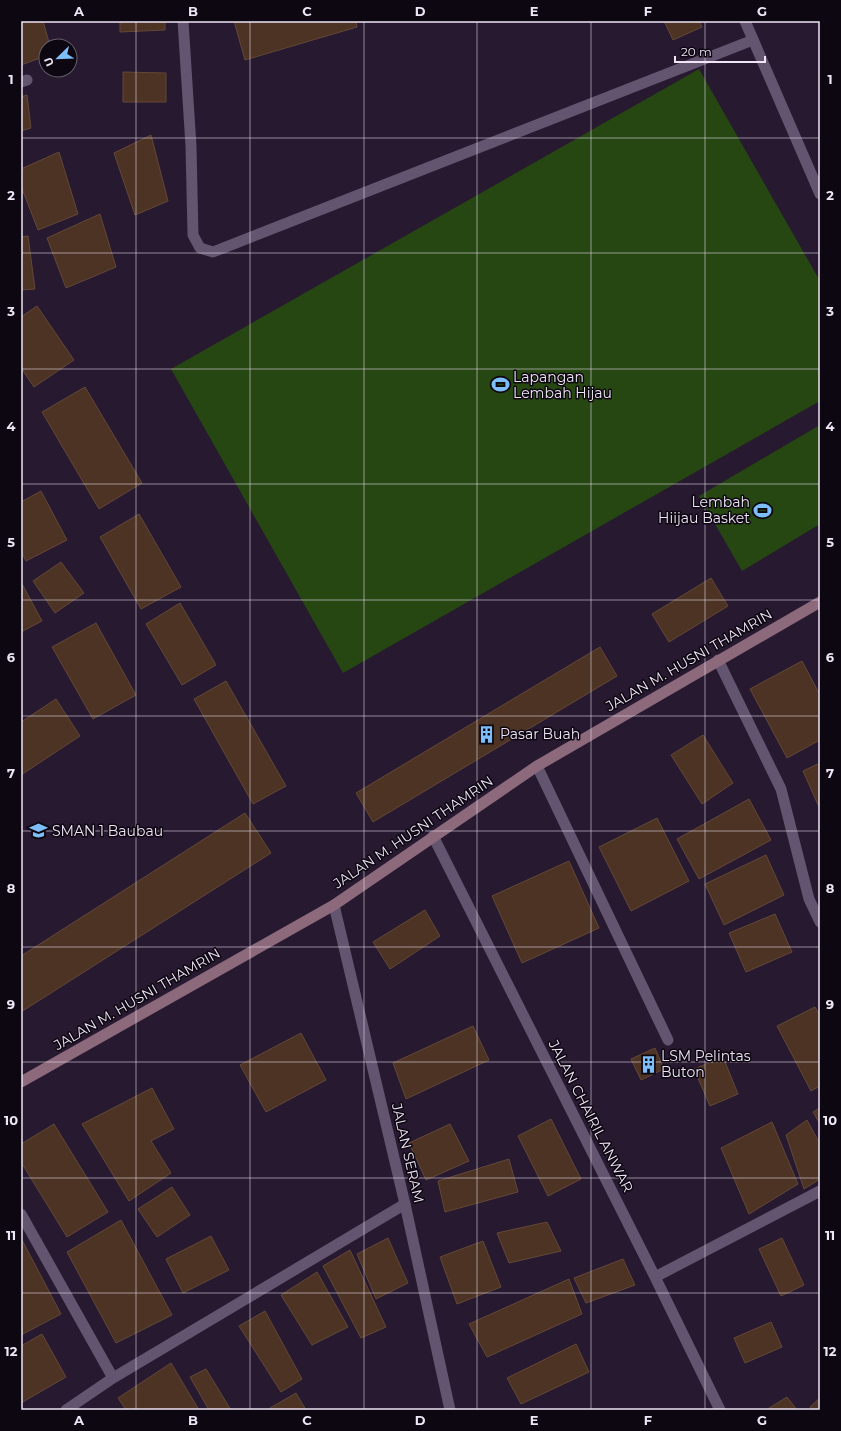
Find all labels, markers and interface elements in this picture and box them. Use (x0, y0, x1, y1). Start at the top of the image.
text: A (73, 3, 85, 19)
text: B (188, 3, 198, 19)
text: C (302, 3, 312, 19)
text: D (415, 3, 426, 19)
text: E (530, 3, 539, 19)
text: F (644, 3, 652, 19)
text: G (757, 3, 767, 19)
north arrow (38, 38, 78, 78)
scale bar (675, 38, 765, 64)
text: 20 m (681, 44, 712, 59)
text: U (41, 55, 57, 69)
text: 1 (8, 71, 14, 87)
text: 1 (827, 71, 833, 87)
text: 2 (7, 187, 15, 203)
text: 2 (826, 187, 834, 203)
text: 3 (6, 303, 15, 319)
text: 3 (825, 303, 834, 319)
place label: Lapangan Lembah Hijau (513, 368, 612, 402)
sports icon: Lapangan Lembah Hijau (490, 375, 510, 395)
text: 4 (7, 418, 16, 434)
text: 4 (826, 418, 835, 434)
place label: Lembah Hiijau Basket (658, 493, 750, 527)
sports icon: Lembah Hiijau Basket (753, 500, 773, 520)
text: 5 (7, 534, 15, 550)
text: 5 (826, 534, 834, 550)
street label: JALAN M. HUSNI THAMRIN (602, 605, 775, 716)
text: 6 (7, 649, 16, 665)
text: 6 (826, 649, 835, 665)
building icon: Pasar Buah (477, 724, 497, 744)
place label: Pasar Buah (500, 725, 580, 743)
text: 7 (7, 765, 15, 781)
text: 7 (826, 765, 834, 781)
street label: JALAN M. HUSNI THAMRIN (329, 772, 496, 893)
school or university icon: SMAN 1 Baubau (29, 821, 49, 841)
place label: SMAN 1 Baubau (52, 822, 163, 840)
text: 8 (7, 880, 16, 896)
text: 8 (826, 880, 835, 896)
street label: JALAN M. HUSNI THAMRIN (50, 944, 223, 1055)
text: 9 (7, 996, 15, 1012)
text: 9 (826, 996, 834, 1012)
street label: JALAN CHAIRIL ANWAR (544, 1036, 637, 1195)
place label: LSM Pelintas Buton (661, 1047, 751, 1081)
building icon: LSM Pelintas Buton (638, 1054, 658, 1074)
street label: JALAN SERAM (388, 1100, 428, 1205)
text: 10 (4, 1112, 18, 1128)
text: 10 (823, 1112, 837, 1128)
text: 11 (6, 1227, 16, 1243)
text: 11 (825, 1227, 835, 1243)
text: 12 (5, 1343, 18, 1359)
text: 12 (824, 1343, 837, 1359)
text: A (73, 1412, 85, 1428)
text: B (188, 1412, 198, 1428)
text: C (302, 1412, 312, 1428)
text: D (415, 1412, 426, 1428)
text: E (530, 1412, 539, 1428)
text: F (644, 1412, 652, 1428)
text: G (757, 1412, 767, 1428)

